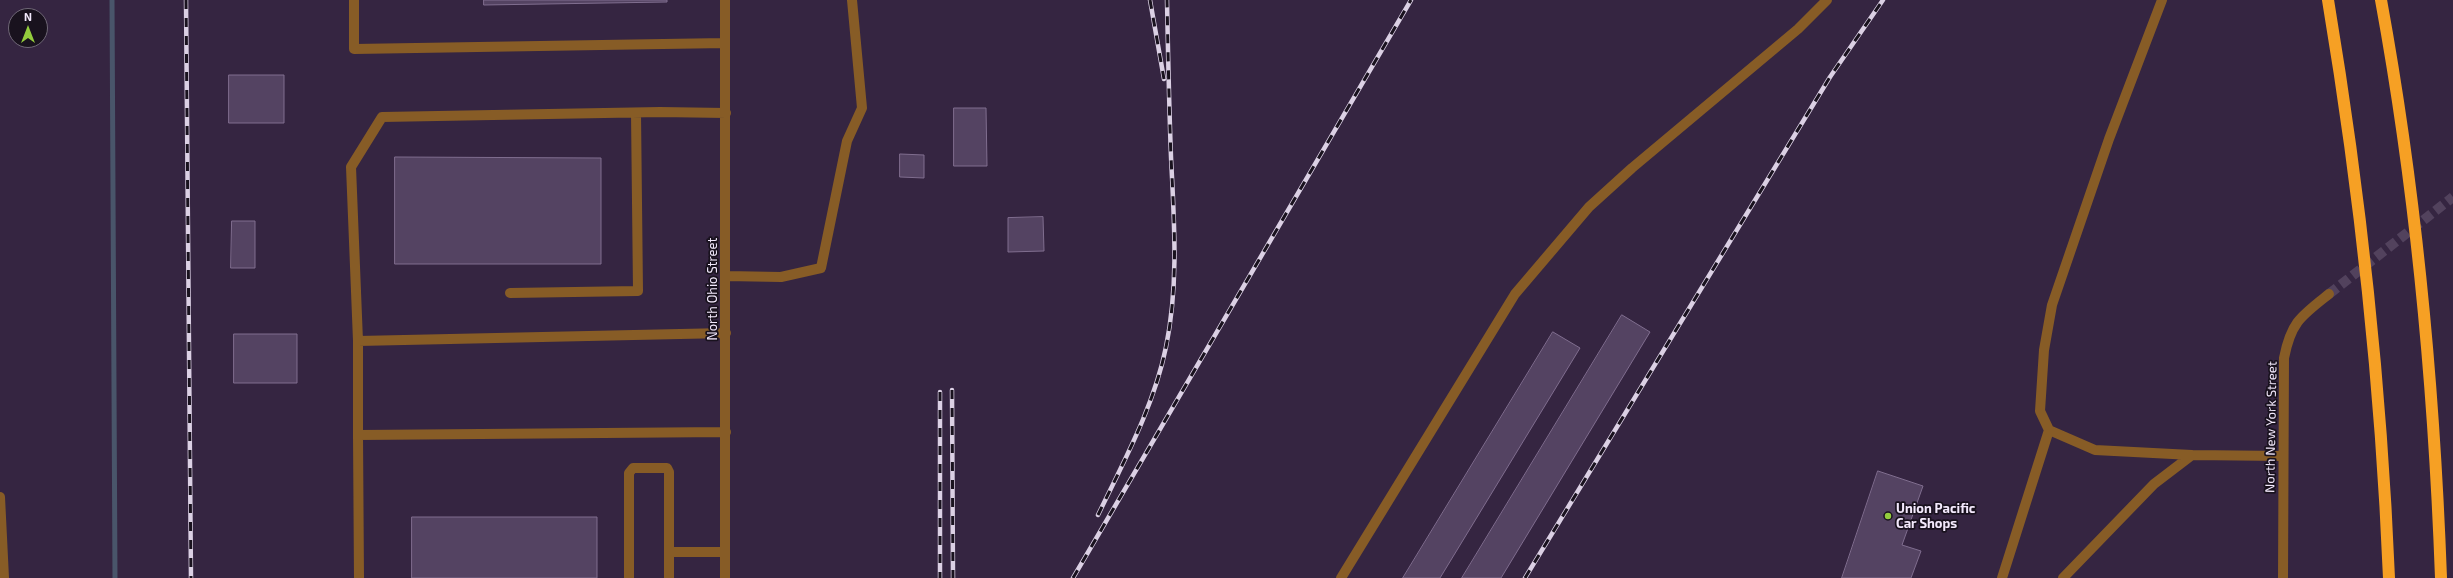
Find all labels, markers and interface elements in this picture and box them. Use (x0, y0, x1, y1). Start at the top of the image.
north arrow (8, 8, 48, 48)
text: N (24, 10, 32, 23)
street label: North Ohio Street (705, 237, 721, 341)
street label: North New York Street (2262, 361, 2280, 493)
place label: Union Pacific Car Shops (1896, 501, 1975, 532)
marker: Union Pacific Car Shops (1883, 511, 1893, 521)

